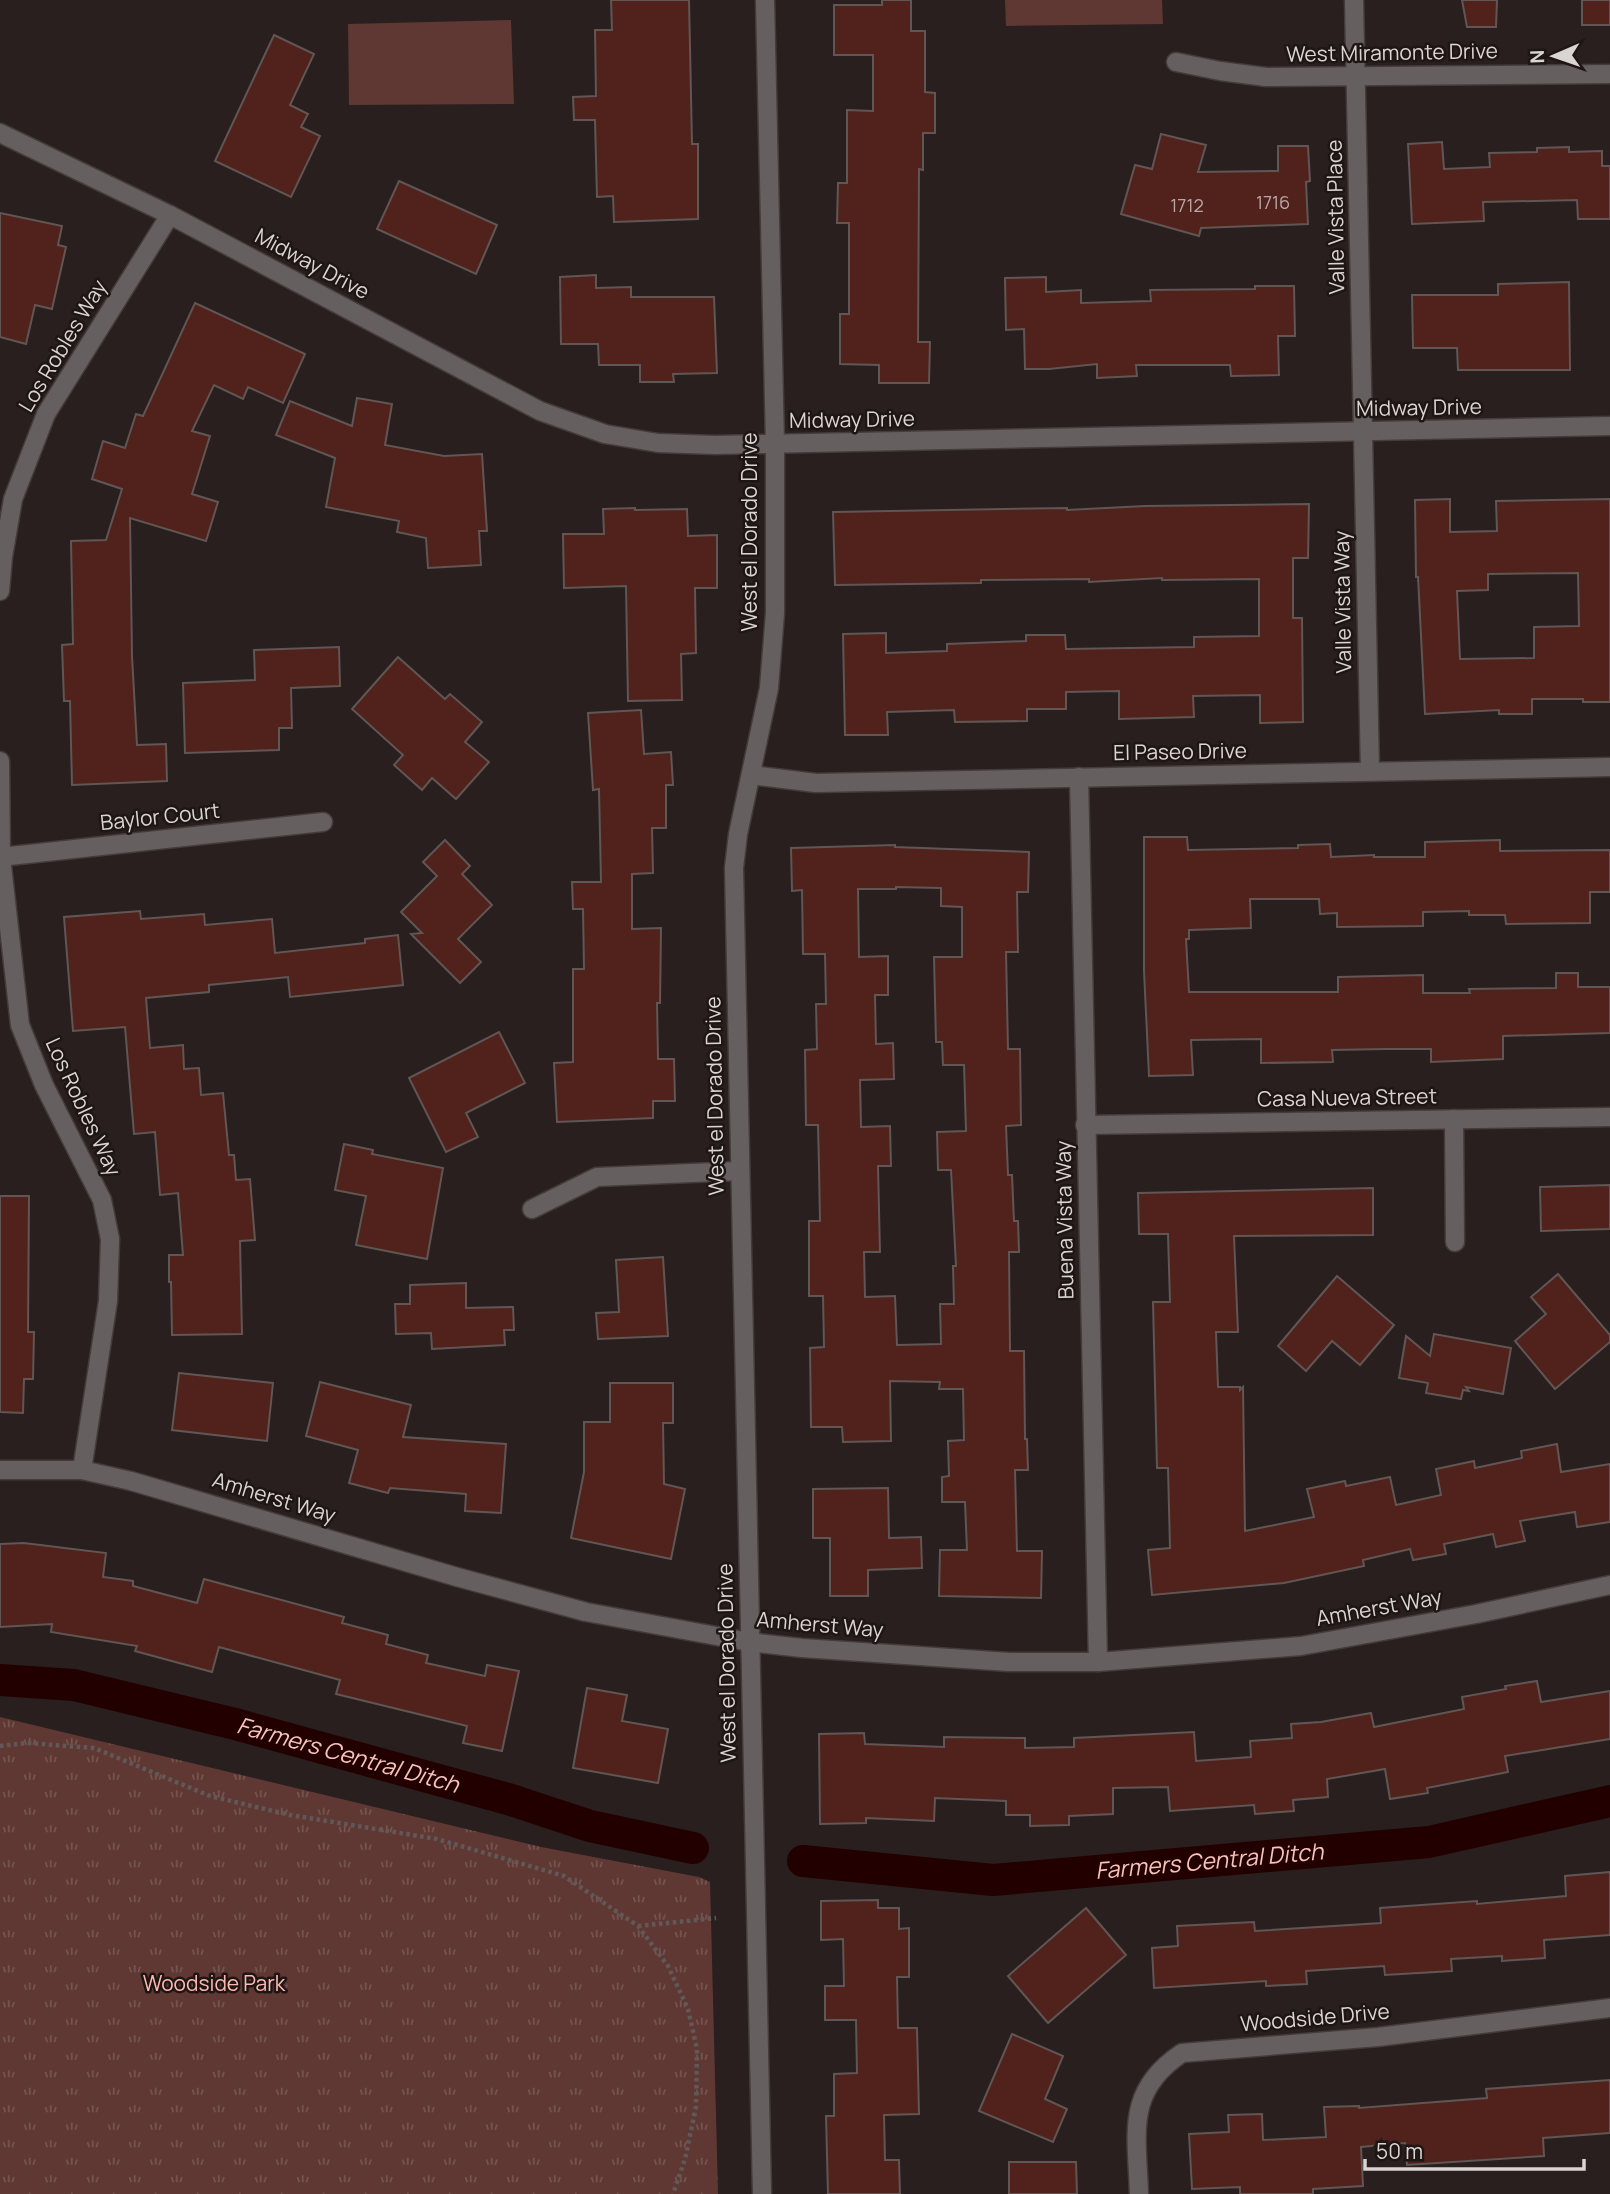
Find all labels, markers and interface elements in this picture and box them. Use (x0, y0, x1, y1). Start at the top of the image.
north arrow (1519, 21, 1589, 91)
street label: West Miramonte Drive (1286, 36, 1498, 68)
text: N (1524, 49, 1550, 64)
street label: Valle Vista Place (1320, 139, 1350, 295)
house number: 1716 (1256, 190, 1290, 214)
house number: 1712 (1170, 193, 1204, 217)
street label: Midway Drive (250, 221, 375, 305)
street label: Los Robles Way (12, 274, 113, 417)
street label: Midway Drive (1356, 392, 1482, 422)
street label: Midway Drive (789, 404, 915, 434)
street label: West el Dorado Drive (735, 432, 763, 632)
street label: Valle Vista Way (1327, 530, 1357, 674)
street label: El Paseo Drive (1113, 736, 1247, 766)
street label: Baylor Court (99, 796, 221, 836)
street label: West el Dorado Drive (698, 996, 730, 1196)
street label: Los Robles Way (40, 1033, 128, 1180)
street label: Casa Nueva Street (1257, 1081, 1437, 1113)
street label: Buena Vista Way (1049, 1140, 1079, 1300)
street label: Amherst Way (209, 1465, 339, 1529)
street label: West el Dorado Drive (710, 1563, 742, 1763)
street label: Amherst Way (1314, 1582, 1444, 1632)
street label: Amherst Way (755, 1605, 885, 1644)
water label: Farmers Central Ditch (234, 1708, 464, 1800)
water label: Farmers Central Ditch (1094, 1834, 1326, 1886)
park label: Woodside Park (143, 1969, 286, 1997)
street label: Woodside Drive (1239, 1997, 1391, 2037)
scale bar (1365, 2128, 1584, 2172)
text: 50 m (1376, 2137, 1423, 2165)

